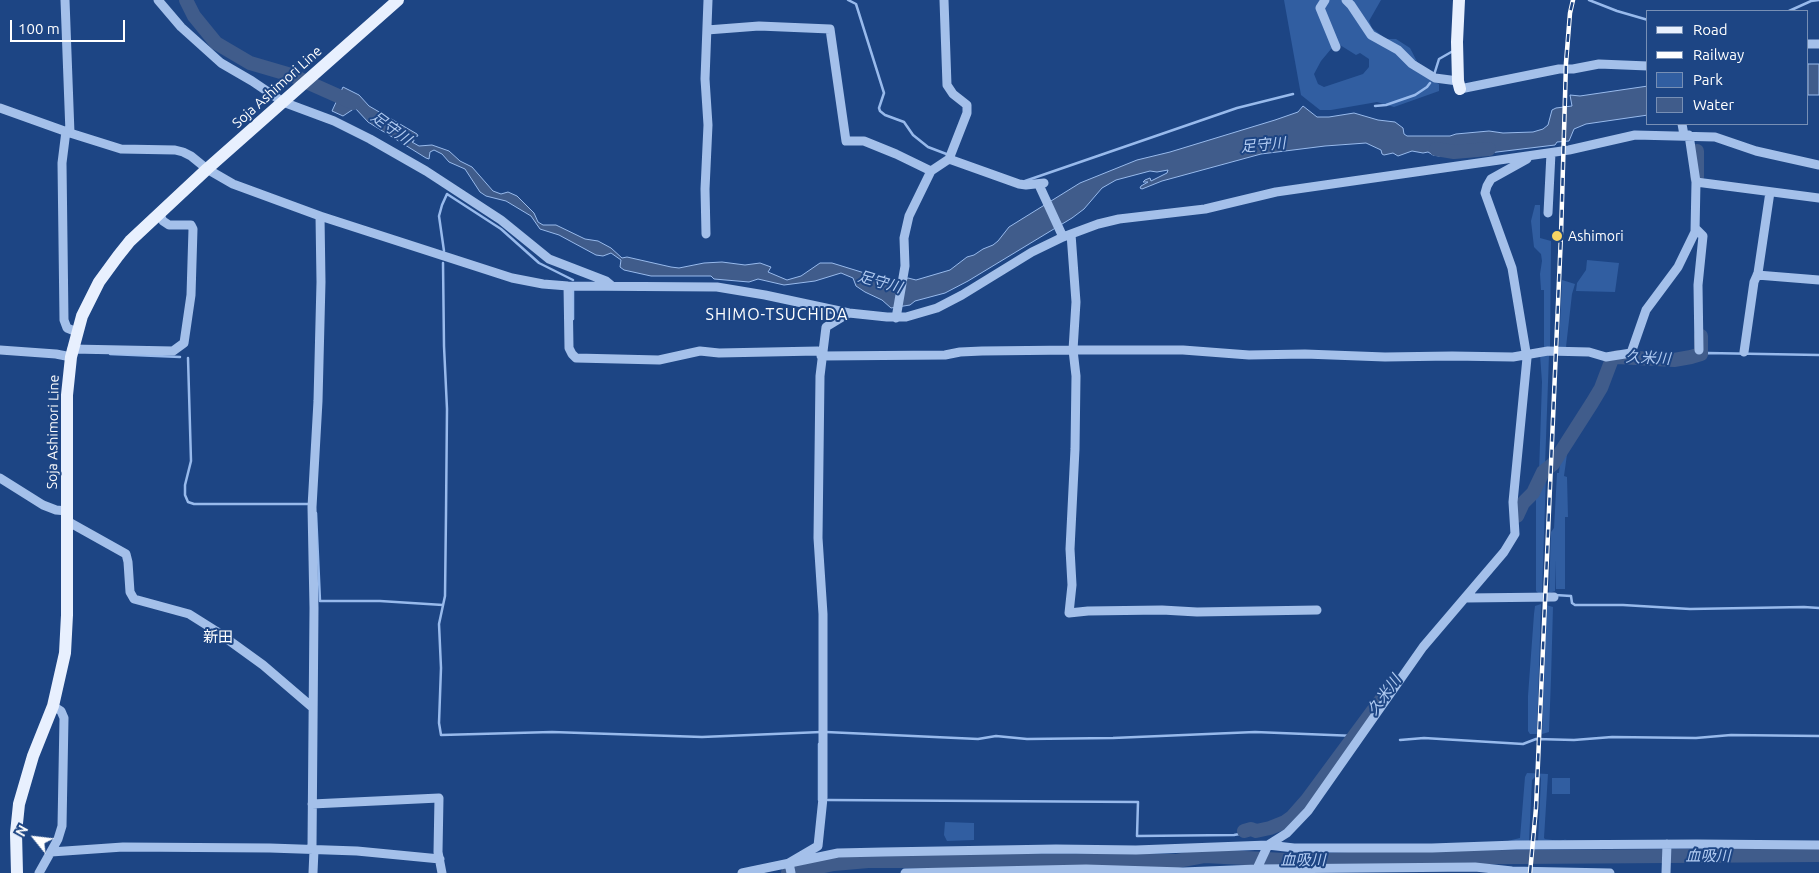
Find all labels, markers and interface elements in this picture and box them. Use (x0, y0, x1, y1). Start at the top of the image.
scale bar (12, 10, 128, 42)
legend (1646, 10, 1809, 125)
text: 100 m (18, 20, 60, 37)
text: Road (1693, 21, 1728, 38)
street label: Soja Ashimori Line (229, 42, 325, 132)
text: Railway (1693, 46, 1744, 63)
text: Park (1693, 71, 1723, 88)
text: Water (1693, 96, 1734, 113)
water label: 足守川 (368, 107, 414, 149)
water label: 足守川 (1240, 134, 1286, 156)
place label: Ashimori (1568, 228, 1624, 244)
marker: Ashimori (1550, 229, 1564, 243)
water label: 足守川 (856, 267, 904, 297)
district label: SHIMO-TSUCHIDA (704, 305, 850, 325)
water label: 久米川 (1625, 348, 1671, 368)
street label: Soja Ashimori Line (44, 375, 62, 489)
district label: 新田 (203, 628, 233, 646)
water label: 久米川 (1363, 672, 1405, 718)
north arrow (10, 813, 60, 863)
text: N (12, 822, 31, 839)
water label: 血吸川 (1686, 847, 1730, 865)
water label: 血吸川 (1281, 851, 1325, 869)

